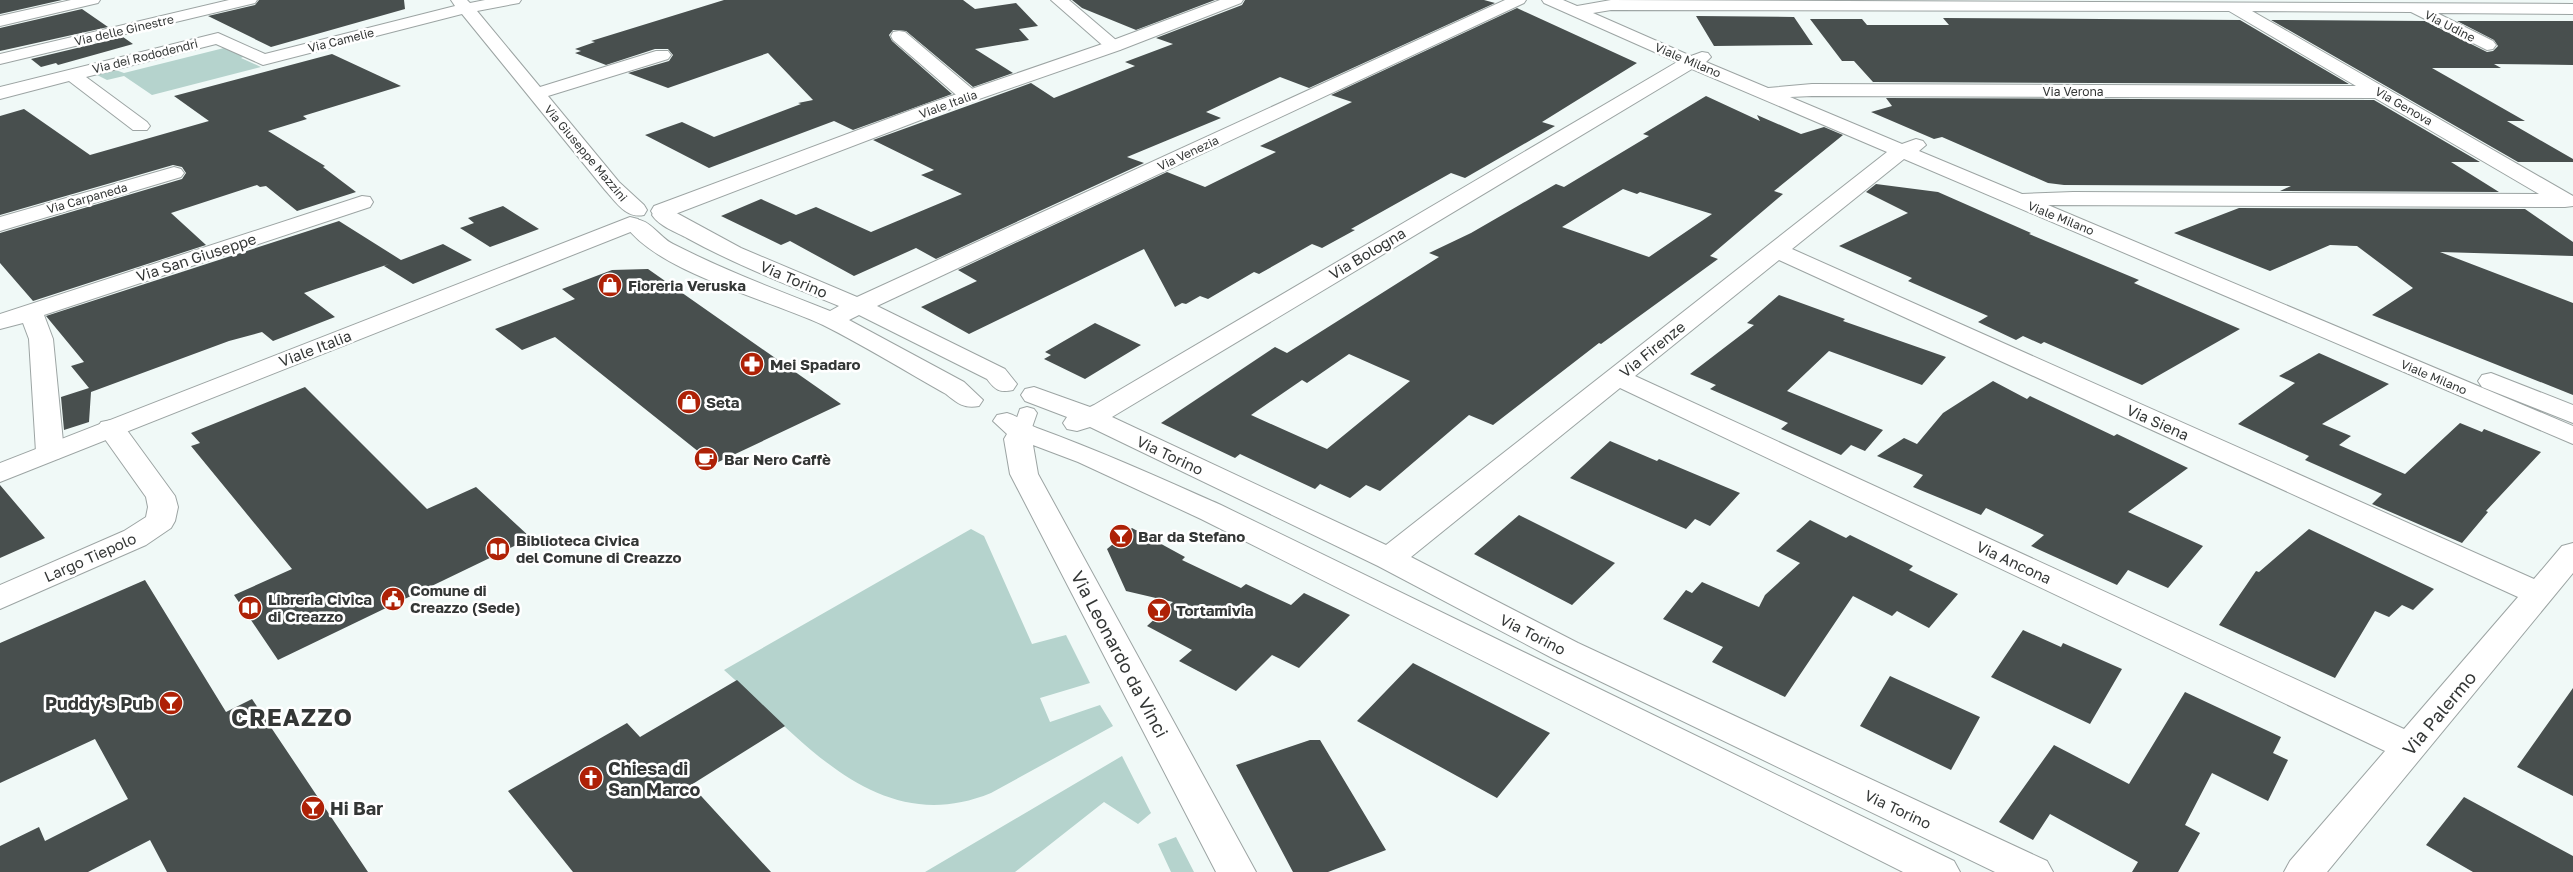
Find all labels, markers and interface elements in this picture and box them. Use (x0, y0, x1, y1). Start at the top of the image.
street label: Via Udine (2422, 7, 2478, 45)
street label: Via delle Ginestre (73, 11, 175, 49)
street label: Via Camelie (306, 25, 376, 55)
street label: Via dei Rododendri (91, 36, 199, 76)
street label: Viale Milano (1653, 39, 1723, 81)
street label: Via Verona (2042, 84, 2104, 99)
street label: Via Genova (2373, 84, 2435, 128)
street label: Viale Italia (917, 87, 979, 121)
street label: Via Giuseppe Mazzini (541, 102, 631, 204)
street label: Via Venezia (1155, 132, 1221, 174)
street label: Via Carpaneda (45, 179, 129, 217)
street label: Viale Milano (2026, 198, 2096, 238)
street label: Via Bologna (1326, 223, 1408, 283)
street label: Via San Giuseppe (134, 229, 258, 285)
street label: Via Torino (758, 257, 830, 301)
shop icon: Fioreria Veruska (597, 272, 623, 298)
place label: Fioreria Veruska (628, 276, 746, 294)
street label: Via Firenze (1616, 317, 1689, 381)
street label: Viale Italia (276, 326, 354, 370)
pharmacy icon: Mei Spadaro (739, 351, 765, 377)
place label: Mei Spadaro (770, 355, 861, 373)
street label: Viale Milano (2399, 356, 2469, 398)
shop icon: Seta (676, 389, 702, 415)
place label: Seta (706, 393, 740, 411)
street label: Via Siena (2124, 400, 2192, 444)
street label: Via Torino (1134, 432, 1206, 478)
cafe icon: Bar Nero Caffè (693, 446, 719, 472)
place label: Bar Nero Caffè (724, 450, 831, 468)
bar icon: Bar da Stefano (1108, 523, 1134, 549)
place label: Bar da Stefano (1138, 527, 1245, 545)
street label: Largo Tiepolo (41, 529, 139, 585)
place label: Biblioteca Civica del Comune di Creazzo (516, 531, 682, 566)
library icon: Biblioteca Civica del Comune di Creazzo (485, 536, 511, 562)
street label: Via Ancona (1974, 537, 2054, 587)
street label: Via Leonardo da Vinci (1067, 567, 1173, 741)
place label: Comune di Creazzo (Sede) (410, 581, 520, 616)
public building icon: Comune di Creazzo (Sede) (380, 586, 406, 612)
place label: Libreria Civica di Creazzo (268, 590, 372, 625)
library icon: Libreria Civica di Creazzo (237, 595, 263, 621)
bar icon: Tortamivia (1146, 597, 1172, 623)
place label: Tortamivia (1176, 601, 1254, 619)
street label: Via Torino (1497, 610, 1569, 658)
street label: Via Palermo (2397, 666, 2481, 760)
bar icon: Puddy's Pub (158, 690, 184, 716)
place label: Puddy's Pub (45, 692, 154, 714)
district label: CREAZZO (231, 702, 353, 731)
place label: Chiesa di San Marco (608, 757, 700, 800)
church icon: Chiesa di San Marco (578, 765, 604, 791)
street label: Via Torino (1862, 786, 1934, 832)
bar icon: Hi Bar (300, 795, 326, 821)
place label: Hi Bar (330, 797, 383, 819)

